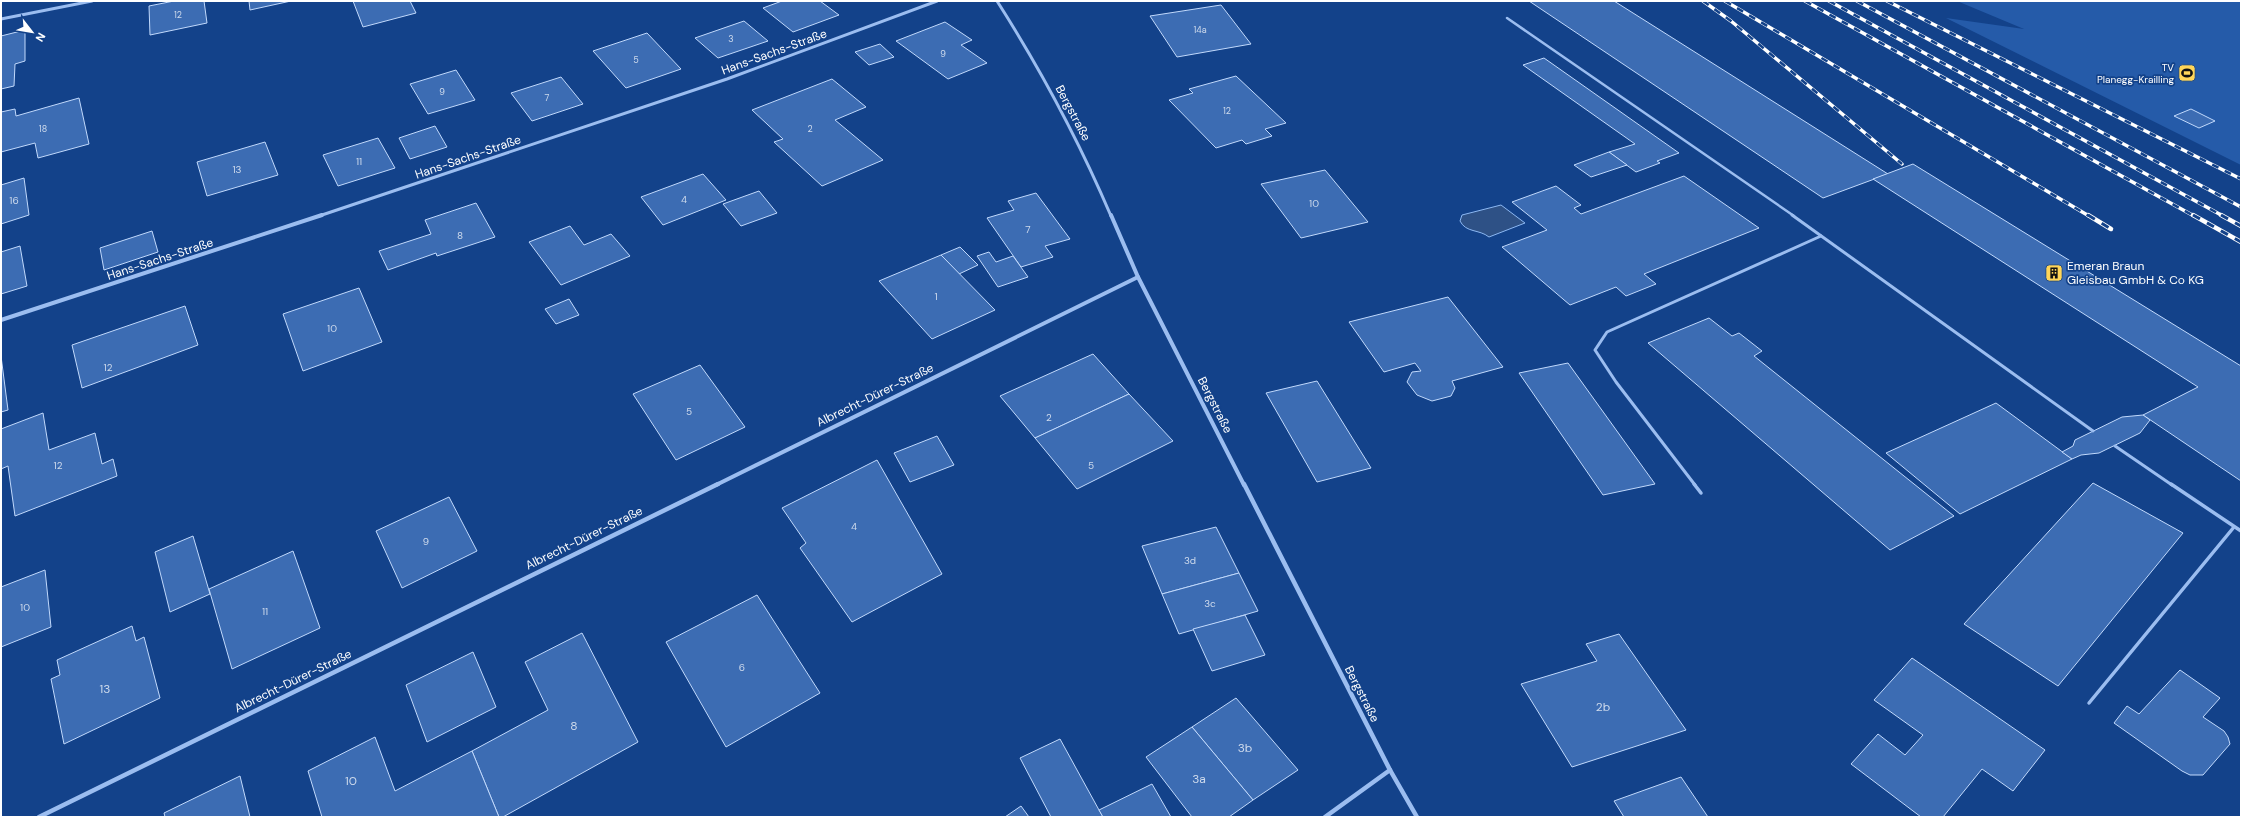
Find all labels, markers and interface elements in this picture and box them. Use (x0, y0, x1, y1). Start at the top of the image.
house number: 12 (174, 9, 182, 21)
north arrow (12, 12, 52, 52)
house number: 14a (1193, 24, 1207, 36)
street label: Hans-Sachs-Straße (719, 25, 829, 79)
text: N (33, 30, 49, 44)
house number: 3 (728, 33, 734, 45)
house number: 9 (940, 48, 946, 60)
house number: 5 (633, 54, 639, 66)
place label: TV Planegg-Krailling (2097, 61, 2174, 86)
sports icon: TV Planegg-Krailling (2177, 63, 2197, 83)
street label: Bergstraße (1052, 82, 1094, 144)
house number: 9 (439, 86, 445, 98)
house number: 7 (545, 92, 550, 104)
house number: 12 (1223, 105, 1231, 117)
house number: 18 (39, 123, 47, 135)
house number: 2 (807, 123, 813, 135)
street label: Hans-Sachs-Straße (413, 131, 523, 183)
house number: 11 (356, 155, 362, 168)
house number: 13 (232, 163, 242, 176)
house number: 4 (681, 193, 687, 206)
house number: 16 (9, 194, 19, 207)
house number: 10 (1309, 197, 1319, 210)
house number: 7 (1025, 223, 1031, 236)
house number: 8 (457, 229, 463, 242)
street label: Hans-Sachs-Straße (105, 234, 215, 284)
place label: Emeran Braun Gleisbau GmbH & Co KG (2067, 258, 2204, 288)
building icon: Emeran Braun Gleisbau GmbH & Co KG (2044, 263, 2064, 283)
house number: 1 (934, 290, 938, 303)
house number: 10 (327, 322, 337, 335)
street label: Albrecht-Dürer-Straße (814, 360, 936, 430)
house number: 12 (104, 361, 113, 374)
street label: Bergstraße (1194, 374, 1236, 436)
house number: 5 (686, 405, 692, 418)
house number: 2 (1046, 411, 1052, 424)
house number: 12 (54, 459, 63, 472)
house number: 5 (1088, 459, 1094, 472)
street label: Albrecht-Dürer-Straße (523, 503, 645, 573)
house number: 4 (851, 520, 857, 533)
house number: 9 (423, 535, 429, 548)
house number: 3d (1184, 554, 1196, 567)
house number: 3c (1204, 597, 1216, 610)
house number: 10 (20, 601, 30, 614)
house number: 11 (262, 605, 268, 618)
street label: Albrecht-Dürer-Straße (232, 646, 354, 716)
house number: 6 (739, 661, 745, 674)
street label: Bergstraße (1341, 663, 1383, 725)
house number: 13 (100, 681, 110, 697)
house number: 2b (1596, 699, 1610, 715)
house number: 8 (570, 718, 578, 734)
house number: 3b (1238, 740, 1252, 756)
house number: 3a (1192, 771, 1206, 787)
house number: 10 (345, 773, 357, 789)

